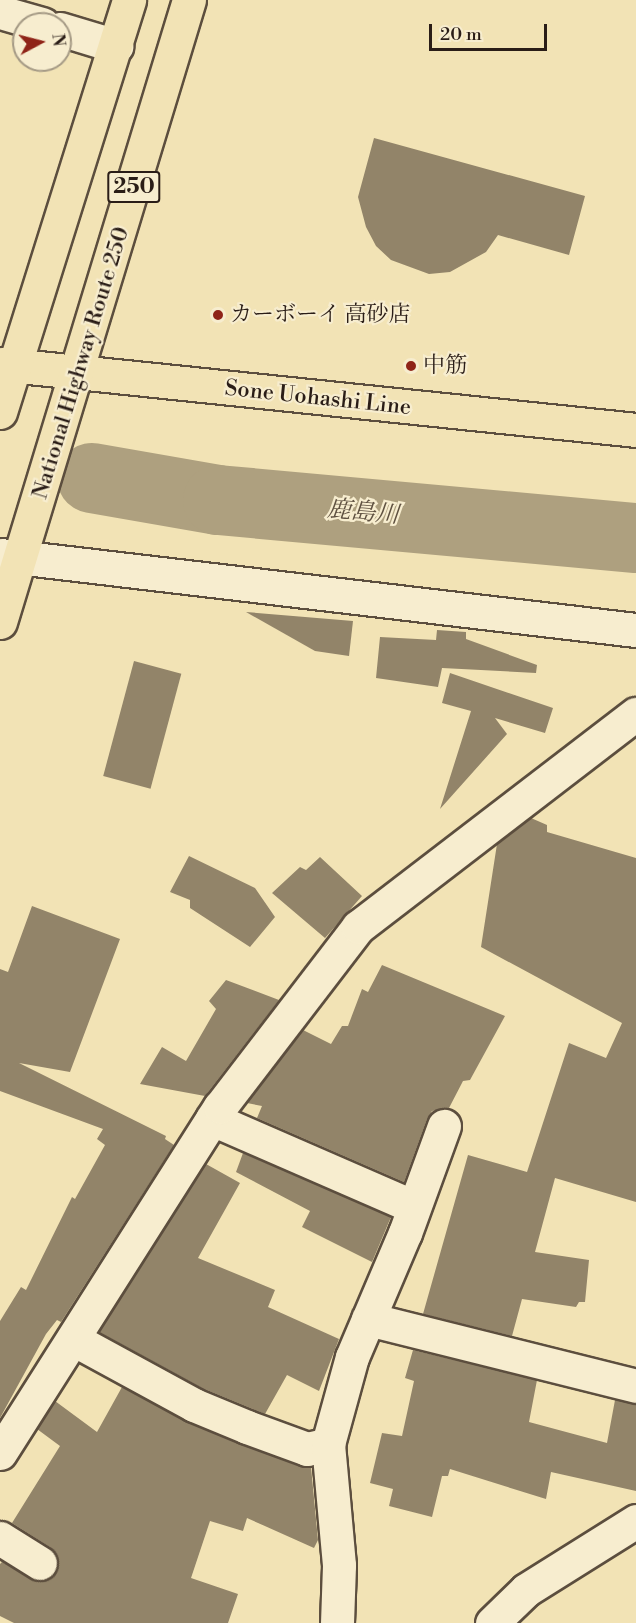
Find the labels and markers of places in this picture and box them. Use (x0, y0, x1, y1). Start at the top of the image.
place label: カーボーイ 高砂店 (230, 302, 411, 328)
marker: カーボーイ 高砂店 (211, 308, 225, 322)
place label: 中筋 (423, 353, 467, 379)
marker: 中筋 (404, 359, 418, 373)

